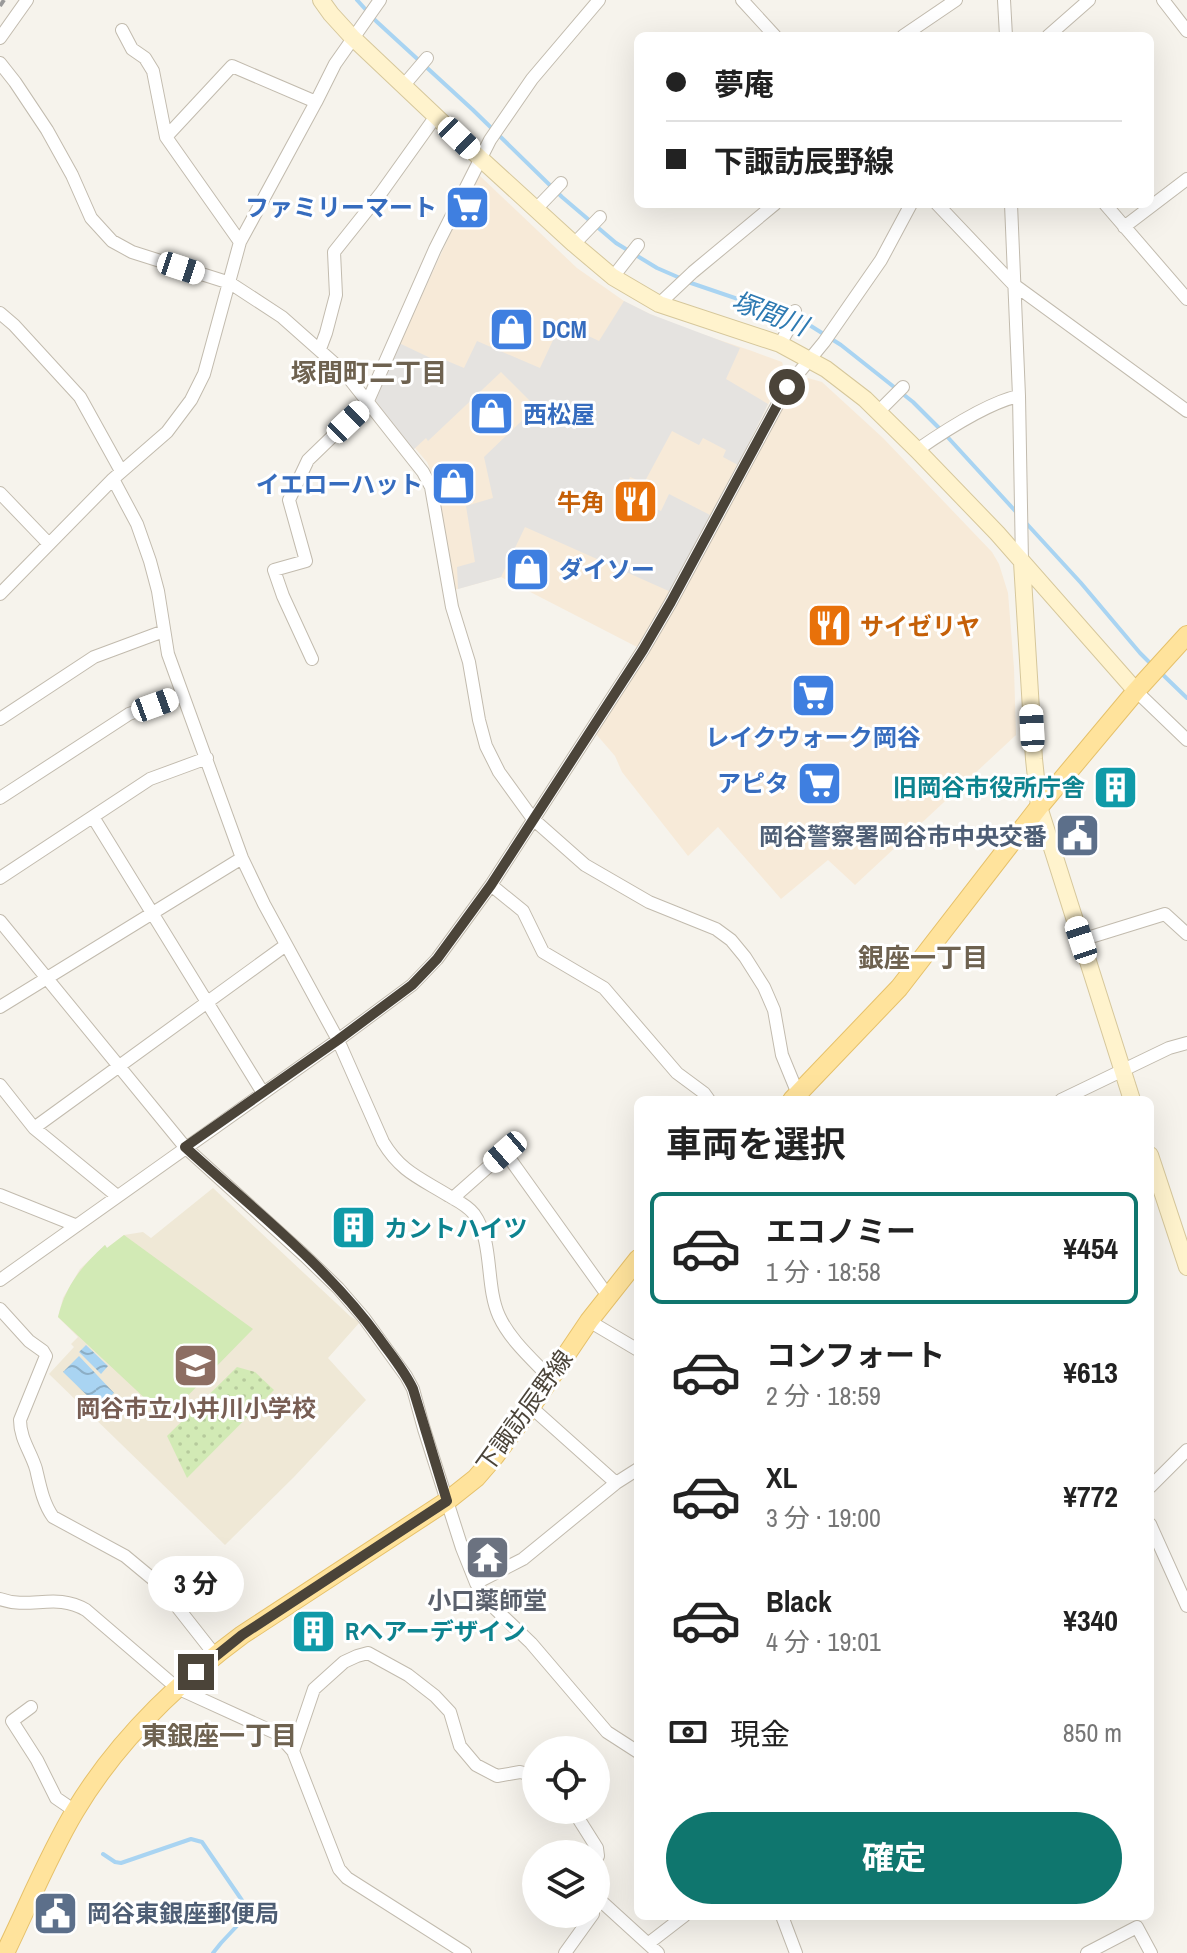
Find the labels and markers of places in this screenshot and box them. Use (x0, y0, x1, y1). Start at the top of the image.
supermarket icon: ファミリーマート (444, 183, 492, 231)
place label: ファミリーマート (245, 191, 437, 223)
shop icon: DCM (487, 305, 535, 353)
place label: DCM (542, 313, 587, 345)
shop icon: 西松屋 (468, 390, 516, 438)
place label: 西松屋 (523, 398, 595, 430)
shop icon: イエローハット (430, 460, 478, 508)
place label: イエローハット (256, 468, 423, 500)
restaurant icon: 牛角 (612, 478, 660, 526)
place label: 牛角 (557, 486, 605, 518)
shop icon: ダイソー (504, 545, 552, 593)
place label: ダイソー (559, 553, 655, 585)
restaurant icon: サイゼリヤ (805, 602, 853, 650)
place label: サイゼリヤ (860, 610, 980, 642)
supermarket icon: レイクウォーク岡谷 (789, 671, 837, 719)
place label: レイクウォーク岡谷 (705, 721, 921, 753)
supermarket icon: アピタ (796, 759, 844, 807)
building icon: 旧岡谷市役所庁舎 (1092, 763, 1140, 811)
place label: アピタ (717, 767, 789, 799)
place label: 旧岡谷市役所庁舎 (893, 771, 1085, 803)
public building icon: 岡谷警察署岡谷市中央交番 (1054, 812, 1102, 860)
place label: 岡谷警察署岡谷市中央交番 (759, 820, 1047, 852)
building icon: カントハイツ (329, 1204, 377, 1252)
place label: カントハイツ (384, 1212, 528, 1244)
school or university icon: 岡谷市立小井川小学校 (172, 1342, 220, 1390)
place label: 岡谷市立小井川小学校 (76, 1392, 316, 1424)
temple icon: 小口薬師堂 (463, 1534, 511, 1582)
place label: 小口薬師堂 (427, 1584, 547, 1616)
building icon: Rヘアーデザイン (290, 1607, 338, 1655)
place label: Rヘアーデザイン (345, 1615, 526, 1647)
public building icon: 岡谷東銀座郵便局 (32, 1889, 80, 1937)
place label: 岡谷東銀座郵便局 (87, 1897, 279, 1929)

